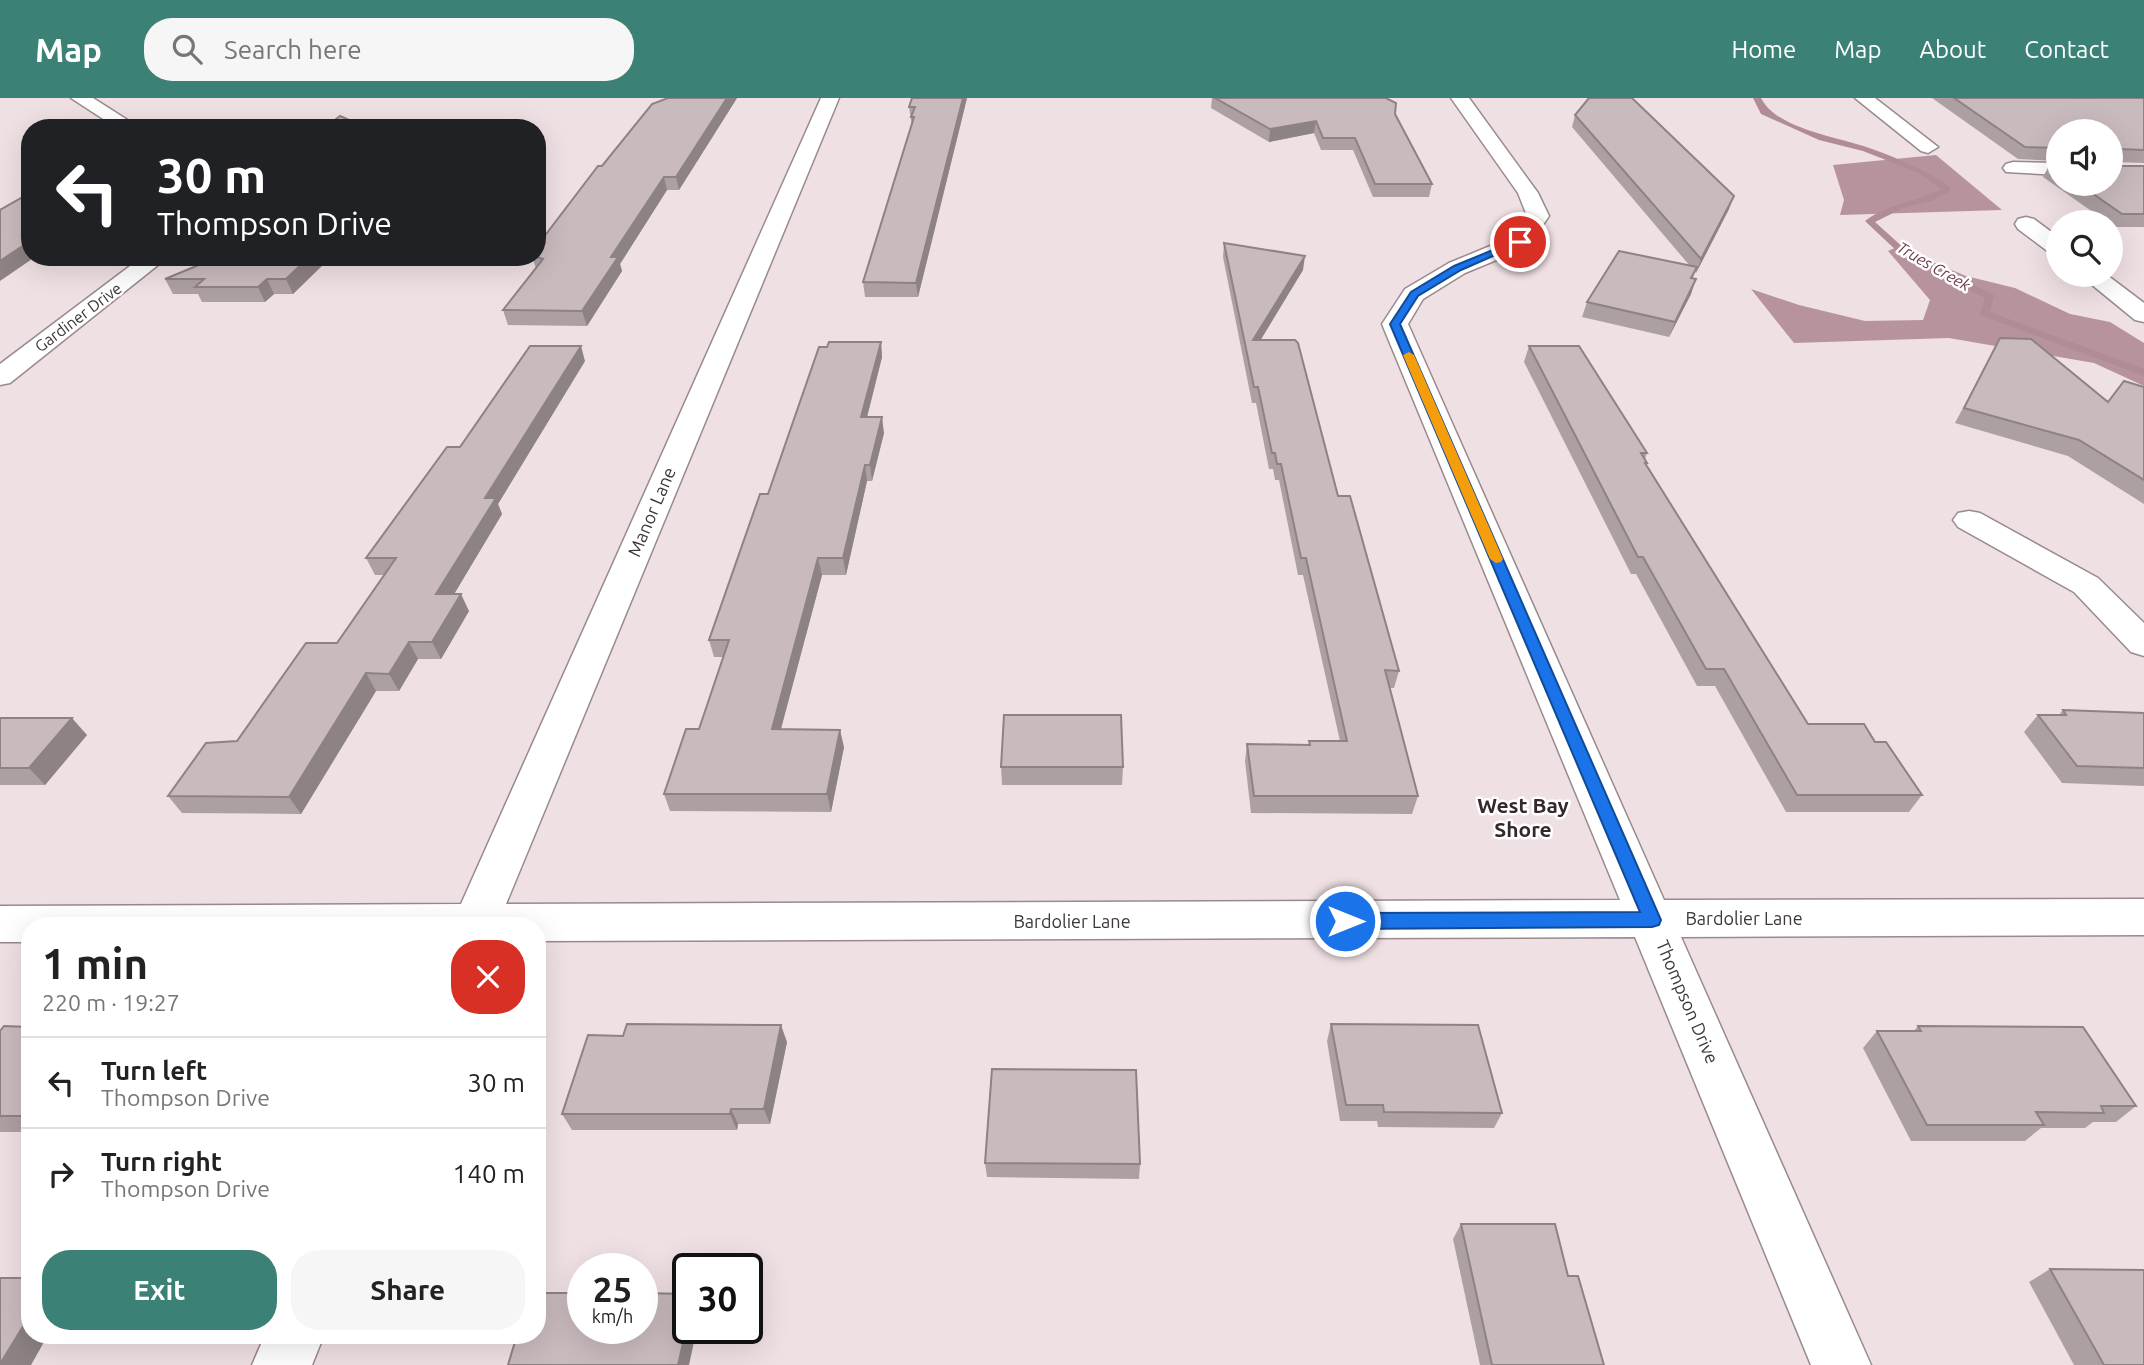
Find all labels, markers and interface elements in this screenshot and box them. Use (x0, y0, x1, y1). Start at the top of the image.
search box (144, 18, 634, 81)
icon: search (168, 30, 206, 68)
text: Map (35, 31, 102, 68)
text: Search here (224, 35, 362, 64)
text: Home (1731, 36, 1796, 63)
text: Map (1834, 36, 1881, 63)
text: About (1919, 36, 1986, 63)
text: Contact (2024, 36, 2109, 63)
map controls (2046, 119, 2123, 287)
button: sound (2046, 119, 2123, 196)
icon: left (42, 147, 133, 238)
text: 30 m (157, 147, 266, 202)
text: Thompson Drive (157, 205, 392, 241)
button: search (2046, 210, 2123, 287)
pin (1490, 212, 1550, 272)
icon: arrive (1501, 223, 1539, 261)
water label: Trues Creek (1894, 238, 1975, 295)
street label: Gardiner Drive (31, 279, 125, 355)
street label: Manor Lane (623, 464, 679, 559)
district label: West Bay Shore (1477, 793, 1569, 841)
position arrow (1308, 884, 1382, 958)
street label: Bardolier Lane (1685, 908, 1803, 928)
street label: Bardolier Lane (1013, 911, 1131, 931)
street label: Thompson Drive (1653, 937, 1723, 1066)
text: 1 min (42, 940, 148, 987)
button: close (451, 940, 525, 1014)
text: 220 m · 19:27 (42, 990, 180, 1015)
text: Turn left (101, 1056, 207, 1085)
icon: left (42, 1064, 80, 1102)
text: 30 m (467, 1068, 525, 1097)
text: Thompson Drive (101, 1085, 270, 1110)
text: Turn right (101, 1147, 222, 1176)
icon: right (42, 1155, 80, 1193)
text: 140 m (453, 1159, 525, 1188)
text: Thompson Drive (101, 1176, 270, 1201)
button: Exit (42, 1250, 277, 1330)
button: Share (291, 1250, 525, 1330)
speed limit sign: 30 (672, 1253, 763, 1344)
text: 25 (593, 1269, 632, 1309)
text: km/h (592, 1306, 633, 1326)

